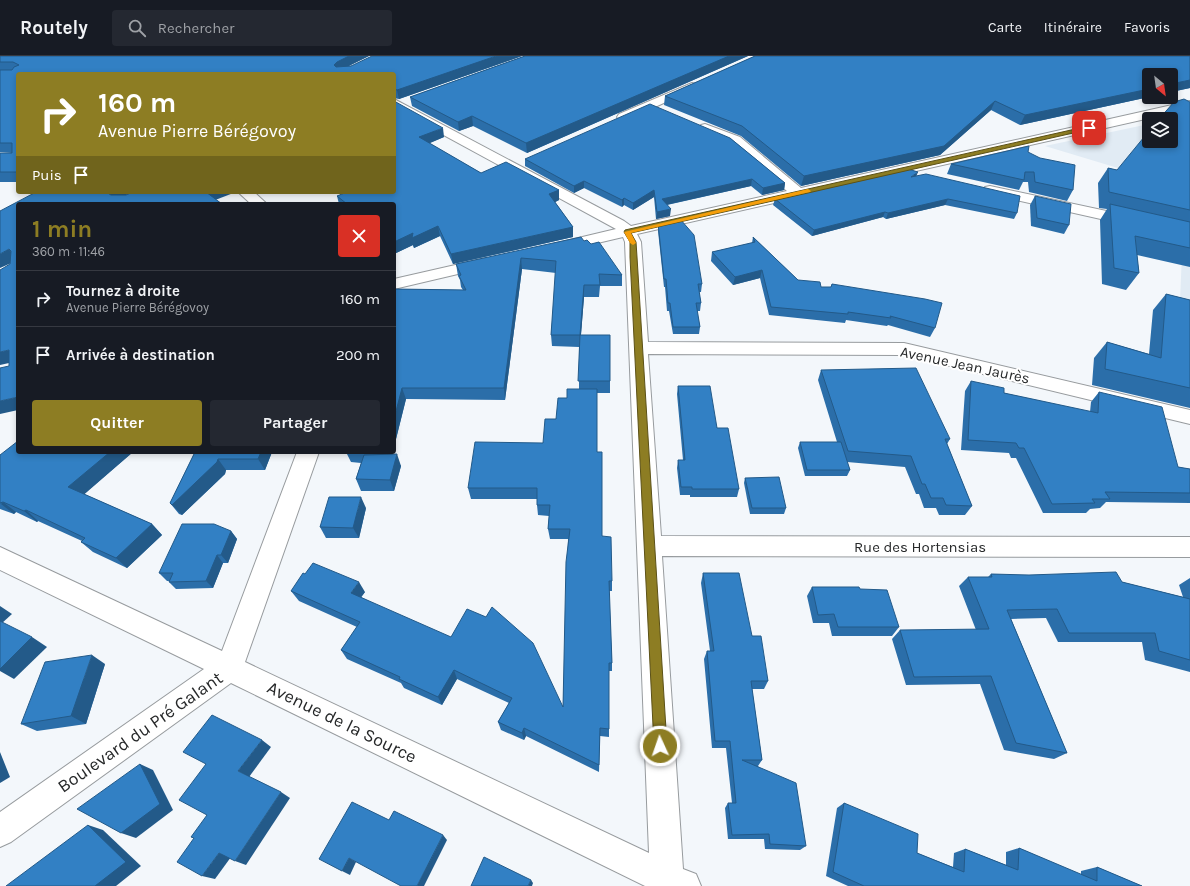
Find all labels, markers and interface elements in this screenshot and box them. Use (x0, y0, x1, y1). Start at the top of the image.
search box (112, 10, 392, 46)
text: Routely (20, 17, 88, 39)
icon: search (126, 17, 148, 39)
text: Rechercher (158, 19, 235, 37)
text: Carte (988, 19, 1022, 36)
text: Itinéraire (1044, 19, 1102, 36)
text: Favoris (1124, 19, 1170, 36)
north arrow (1142, 68, 1178, 104)
map controls (1142, 68, 1178, 148)
text: 160 m (98, 86, 176, 119)
icon: right (32, 88, 84, 140)
pin (1072, 111, 1106, 145)
button: layers (1142, 112, 1178, 148)
icon: arrive (1078, 117, 1100, 139)
text: Avenue Pierre Bérégovoy (98, 120, 296, 142)
icon: arrive (70, 164, 92, 186)
text: Puis (32, 166, 62, 184)
text: 1 min (32, 215, 92, 243)
button: close (338, 215, 380, 257)
text: 360 m · 11:46 (32, 244, 105, 259)
text: Tournez à droite (66, 282, 180, 300)
icon: right (32, 288, 54, 310)
text: 160 m (340, 290, 380, 308)
text: Avenue Pierre Bérégovoy (66, 300, 209, 315)
street label: Avenue Jean Jaurès (899, 342, 1031, 388)
icon: arrive (32, 344, 54, 366)
text: Arrivée à destination (66, 346, 215, 364)
text: 200 m (336, 346, 380, 364)
button: Quitter (32, 400, 202, 446)
button: Partager (210, 400, 380, 446)
street label: Rue des Hortensias (854, 538, 986, 556)
street label: Boulevard du Pré Galant (53, 667, 227, 797)
street label: Avenue de la Source (264, 676, 420, 768)
position arrow (639, 725, 681, 767)

